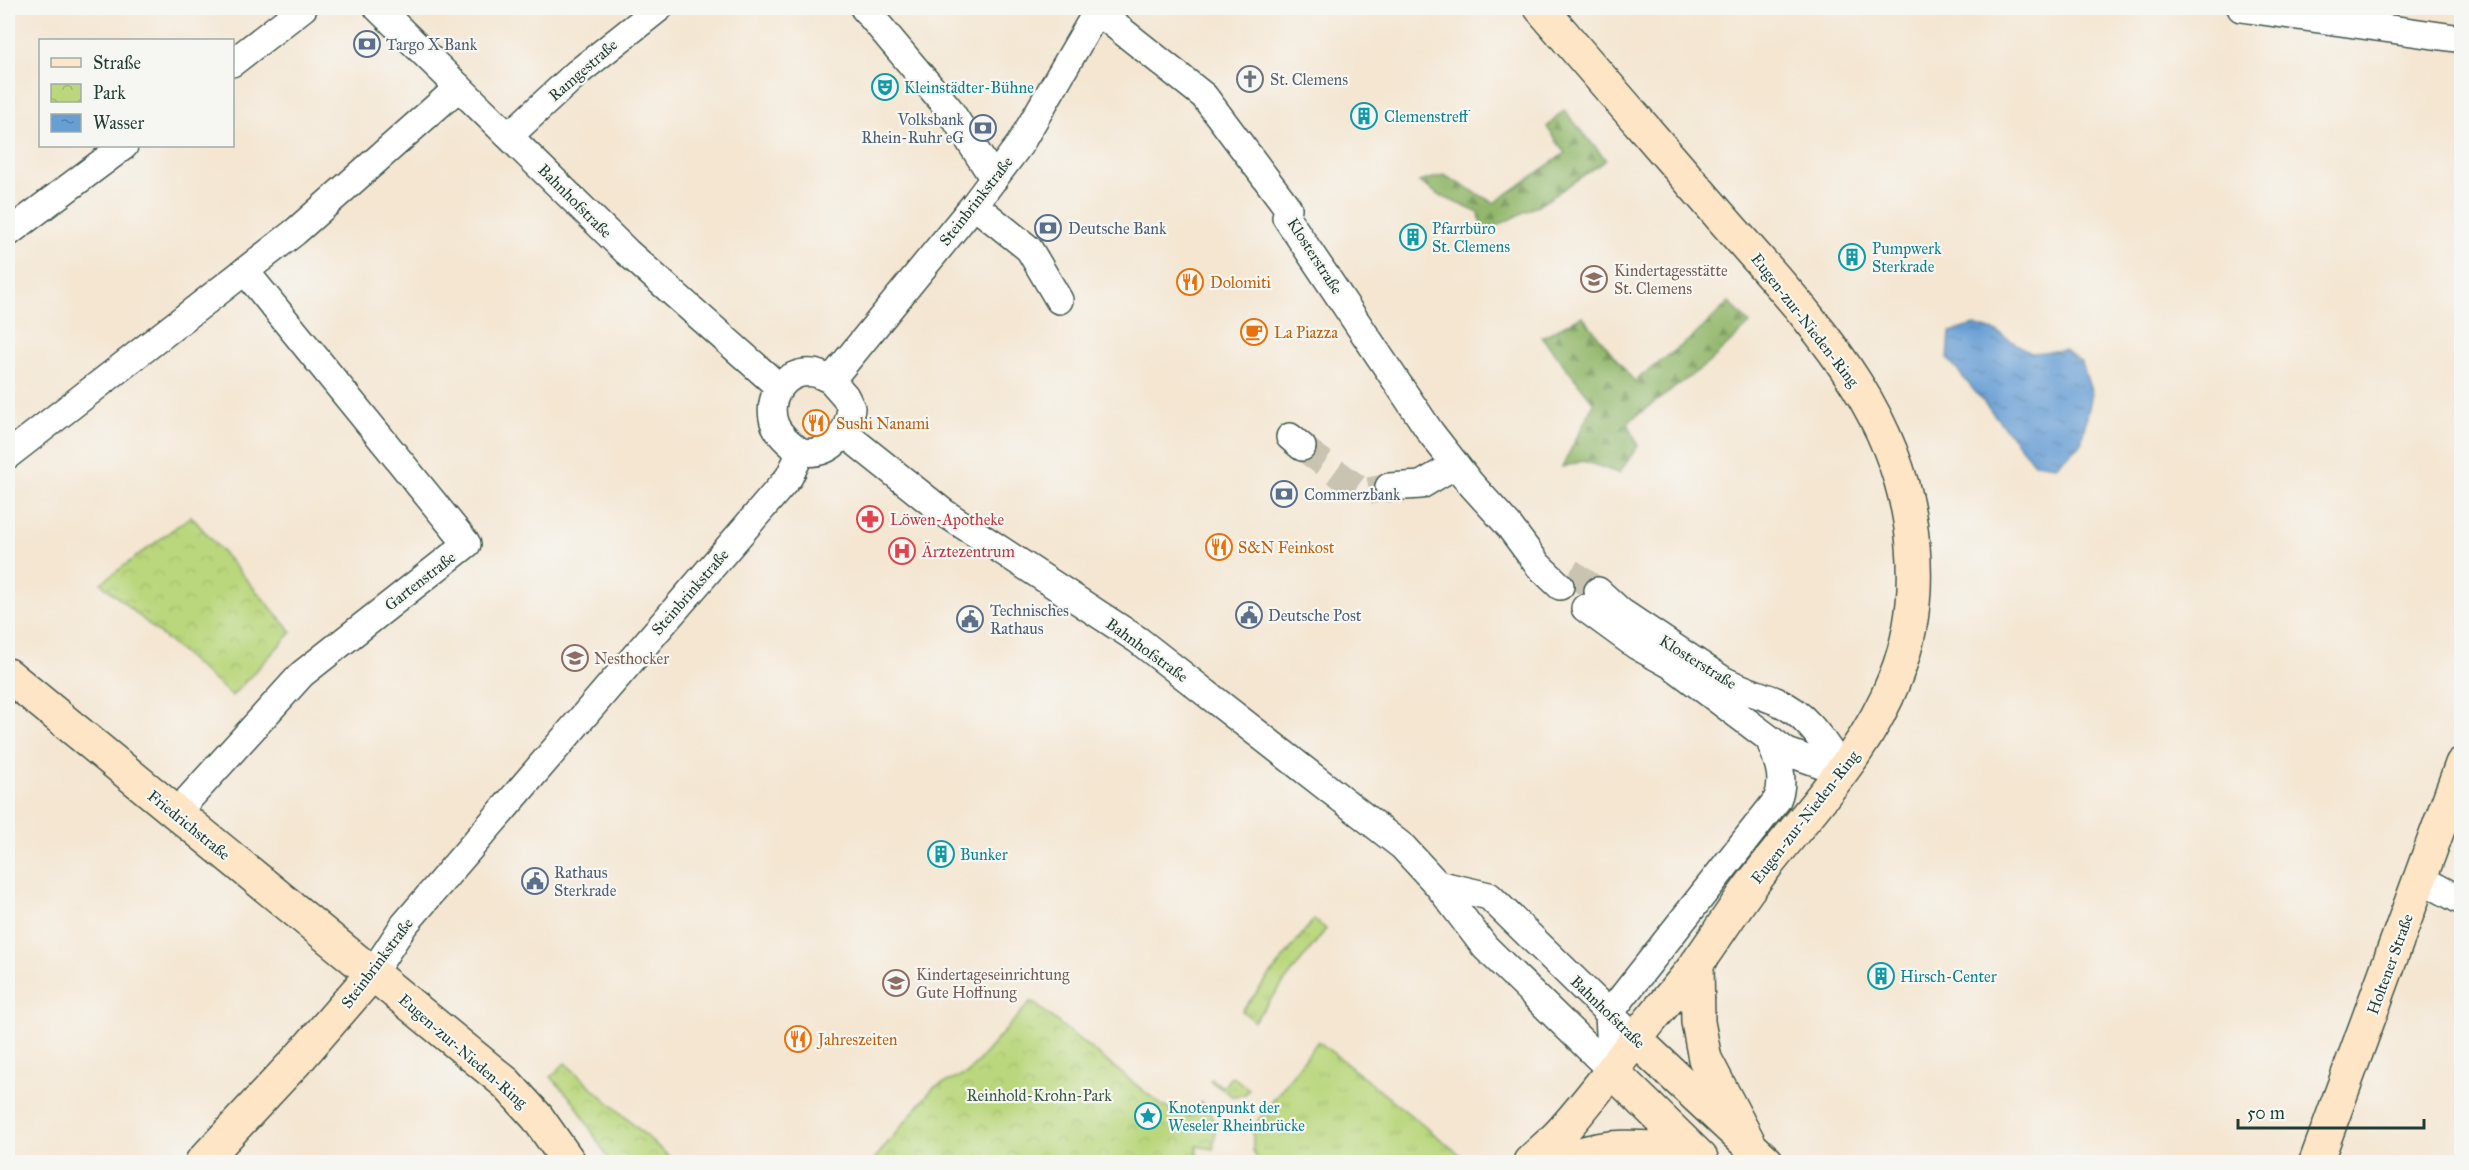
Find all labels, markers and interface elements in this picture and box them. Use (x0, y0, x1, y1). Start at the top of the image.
bank icon: Targo X Bank (352, 29, 382, 59)
place label: Targo X Bank (386, 35, 478, 55)
street label: Ramgestraße (545, 35, 622, 106)
legend (39, 39, 234, 147)
text: Straße (93, 52, 141, 74)
church icon: St. Clemens (1235, 64, 1265, 94)
place label: St. Clemens (1270, 70, 1348, 89)
theatre icon: Kleinstädter-Bühne (870, 72, 900, 102)
place label: Kleinstädter-Bühne (904, 78, 1034, 97)
text: Park (93, 82, 126, 104)
building icon: Clemenstreff (1349, 101, 1379, 131)
place label: Clemenstreff (1384, 107, 1471, 126)
place label: Volksbank Rhein-Ruhr eG (861, 110, 965, 147)
text: Wasser (93, 112, 144, 134)
bank icon: Volksbank Rhein-Ruhr eG (968, 113, 998, 143)
street label: Steinbrinkstraße (935, 152, 1017, 249)
street label: Bahnhofstraße (534, 160, 616, 242)
bank icon: Deutsche Bank (1033, 213, 1063, 243)
street label: Klosterstraße (1283, 214, 1347, 298)
place label: Deutsche Bank (1068, 219, 1167, 238)
place label: Pfarrbüro St. Clemens (1432, 219, 1510, 256)
building icon: Pfarrbüro St. Clemens (1398, 222, 1428, 252)
place label: Pumpwerk Sterkrade (1872, 239, 1942, 276)
building icon: Pumpwerk Sterkrade (1837, 242, 1867, 272)
street label: Eugen-zur-Nieden-Ring (1746, 250, 1863, 392)
place label: Kindertagesstätte St. Clemens (1614, 261, 1728, 298)
school or university icon: Kindertagesstätte St. Clemens (1579, 264, 1609, 294)
restaurant icon: Dolomiti (1175, 267, 1205, 297)
place label: Dolomiti (1210, 273, 1272, 292)
cafe icon: La Piazza (1239, 317, 1269, 347)
place label: La Piazza (1274, 323, 1338, 342)
restaurant icon: Sushi Nanami (801, 408, 831, 438)
place label: Sushi Nanami (836, 414, 930, 433)
bank icon: Commerzbank (1269, 479, 1299, 509)
place label: Commerzbank (1304, 485, 1401, 504)
pharmacy icon: Löwen-Apotheke (855, 504, 885, 534)
place label: Löwen-Apotheke (890, 510, 1005, 529)
restaurant icon: S&N Feinkost (1204, 532, 1234, 562)
hospital icon: Ärztezentrum (887, 536, 917, 566)
place label: S&N Feinkost (1238, 538, 1335, 557)
place label: Ärztezentrum (921, 541, 1015, 561)
street label: Steinbrinkstraße (647, 545, 733, 639)
street label: Gartenstraße (381, 547, 459, 615)
public building icon: Deutsche Post (1234, 600, 1264, 630)
place label: Technisches Rathaus (990, 601, 1069, 638)
public building icon: Technisches Rathaus (955, 604, 985, 634)
place label: Deutsche Post (1268, 606, 1362, 625)
street label: Bahnhofstraße (1102, 614, 1192, 686)
street label: Klosterstraße (1656, 631, 1740, 693)
school or university icon: Nesthocker (560, 643, 590, 673)
place label: Nesthocker (594, 649, 669, 668)
street label: Eugen-zur-Nieden-Ring (1747, 746, 1864, 888)
street label: Friedrichstraße (144, 786, 234, 864)
building icon: Bunker (926, 839, 956, 869)
place label: Bunker (960, 845, 1008, 864)
place label: Rathaus Sterkrade (554, 863, 617, 900)
public building icon: Rathaus Sterkrade (520, 866, 550, 896)
street label: Holtener Straße (2363, 911, 2417, 1017)
street label: Steinbrinkstraße (337, 914, 417, 1012)
building icon: Hirsch-Center (1866, 961, 1896, 991)
place label: Kindertageseinrichtung Gute Hoffnung (916, 965, 1070, 1003)
place label: Hirsch-Center (1900, 967, 1997, 986)
school or university icon: Kindertageseinrichtung Gute Hoffnung (881, 968, 911, 998)
street label: Bahnhofstraße (1567, 972, 1650, 1053)
street label: Eugen-zur-Nieden-Ring (394, 990, 532, 1113)
restaurant icon: Jahreszeiten (783, 1024, 813, 1054)
place label: Jahreszeiten (816, 1030, 898, 1050)
park label: Reinhold-Krohn-Park (966, 1086, 1112, 1105)
scale bar (2238, 1092, 2424, 1130)
place label: Knotenpunkt der Weseler Rheinbrücke (1168, 1098, 1305, 1135)
place icon: Knotenpunkt der Weseler Rheinbrücke (1133, 1101, 1163, 1131)
text: 50 m (2247, 1102, 2285, 1124)

